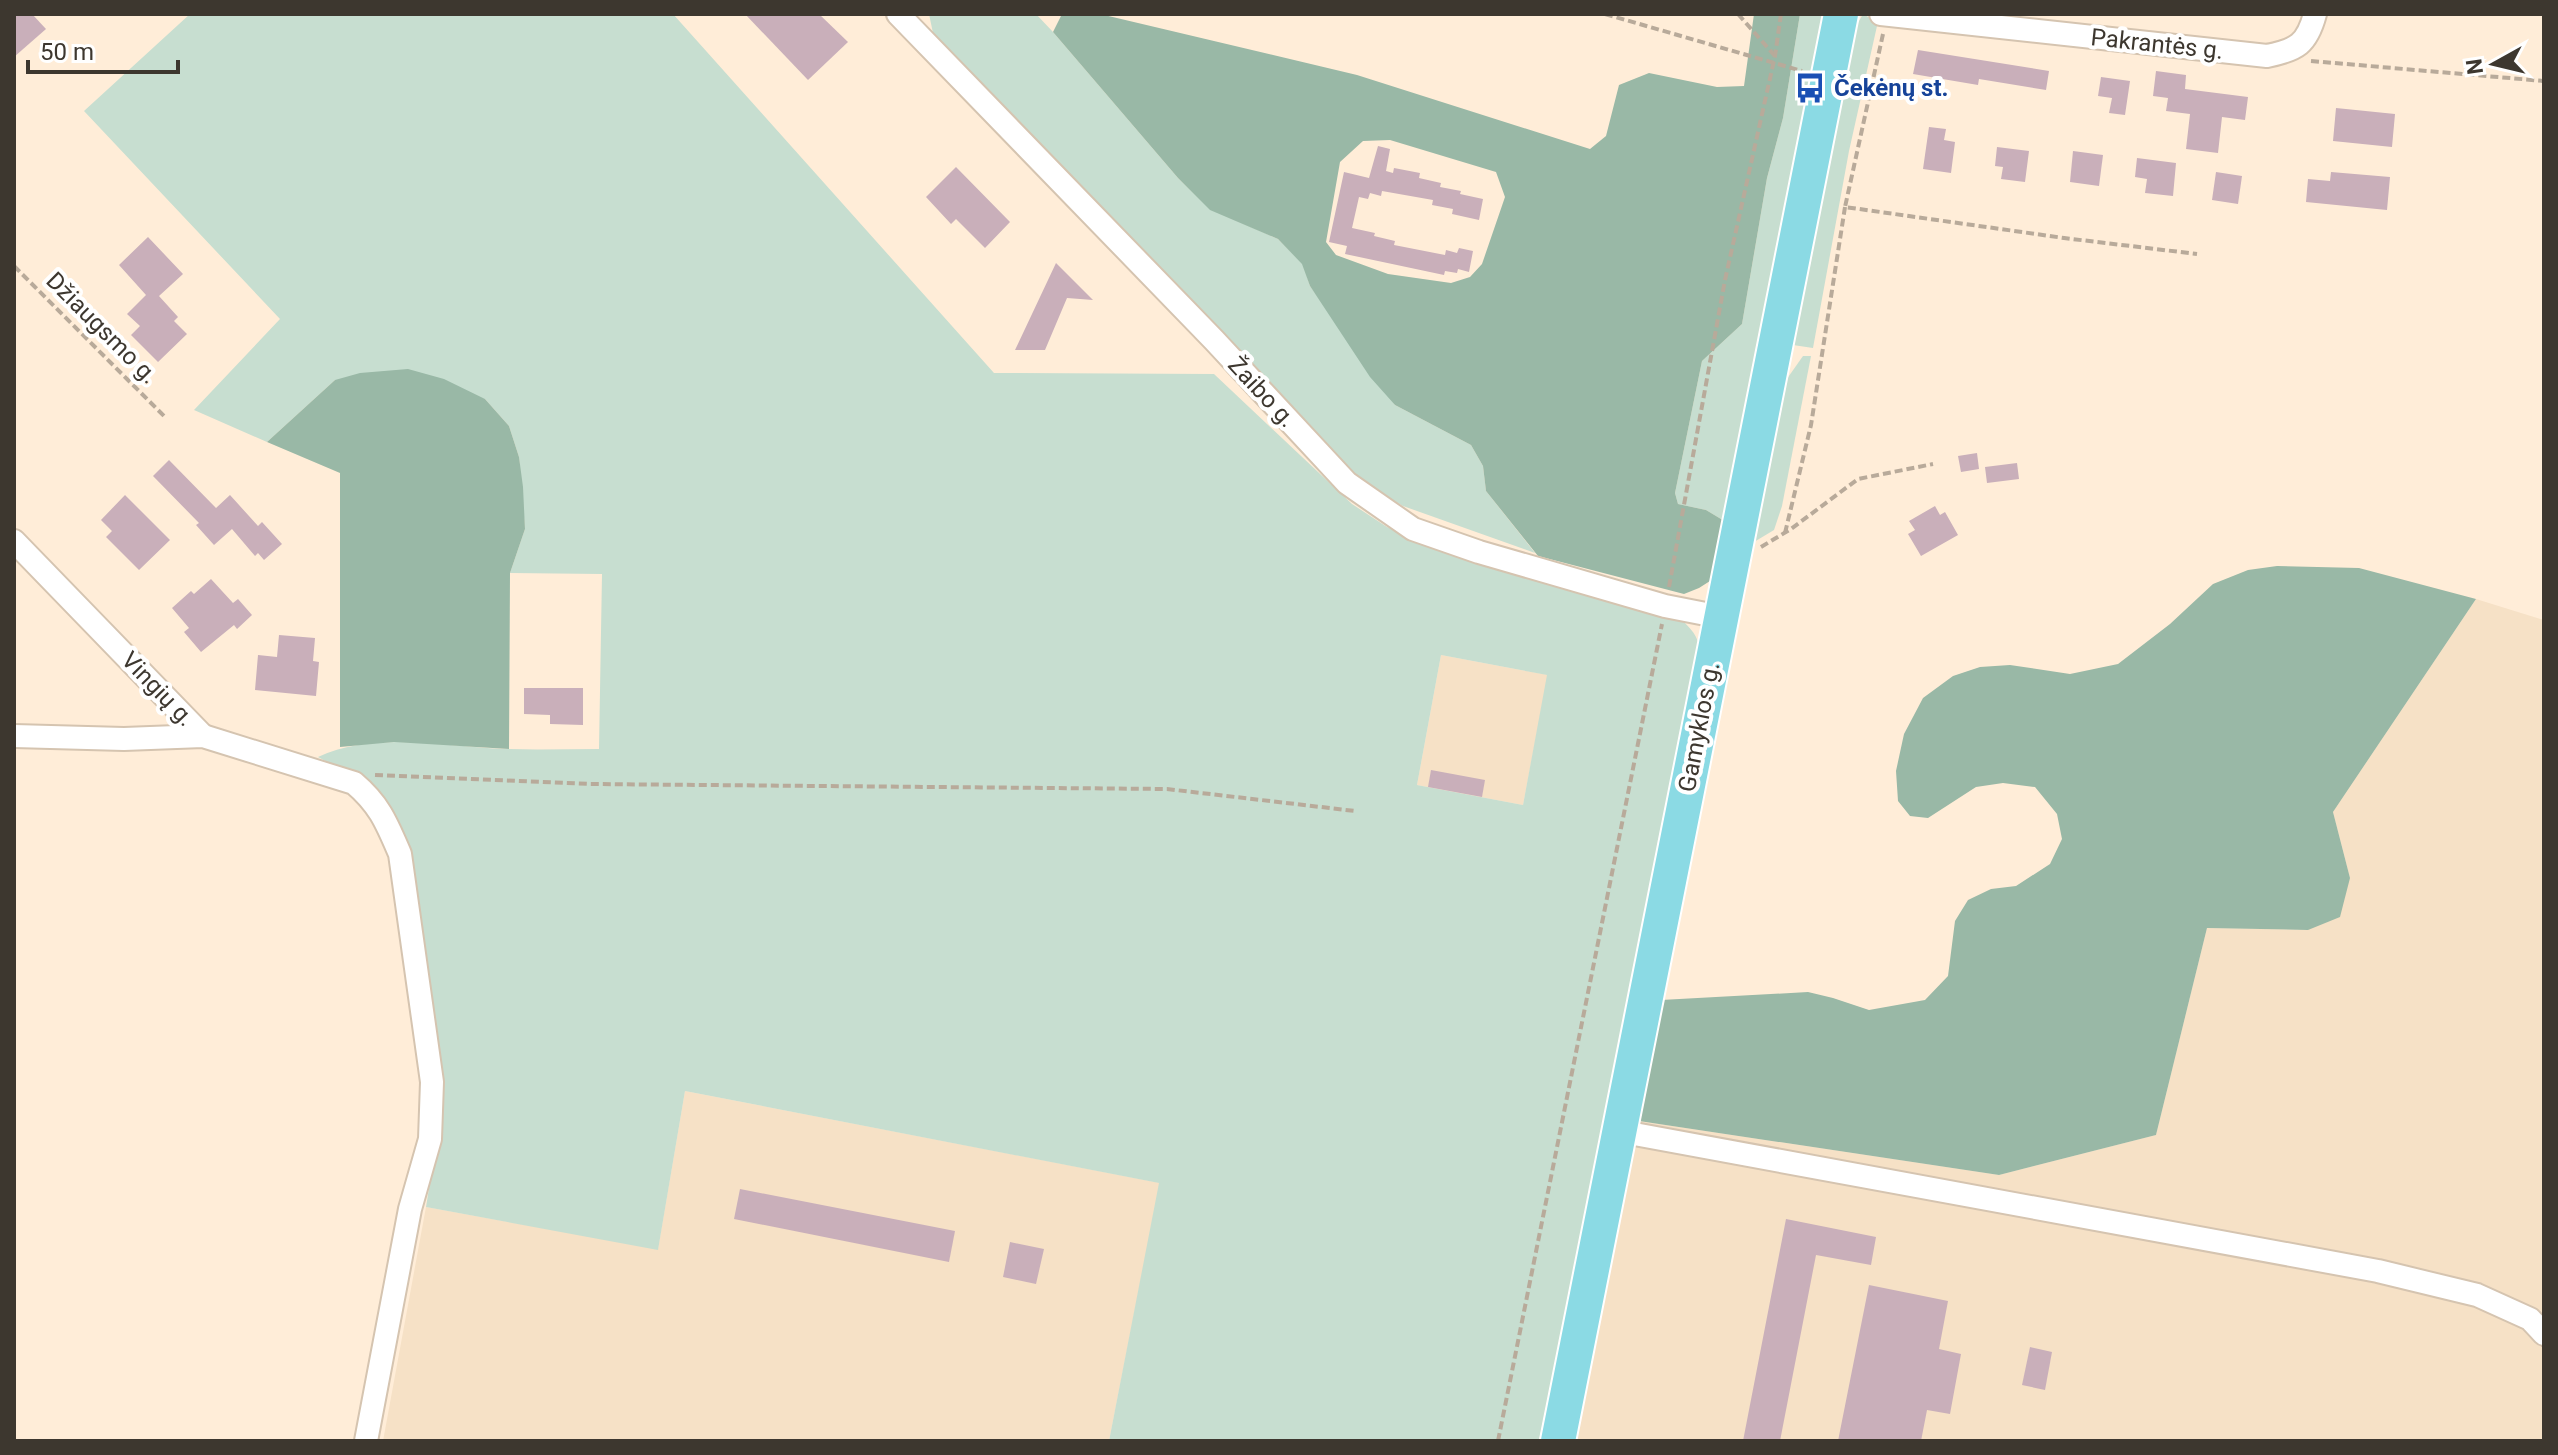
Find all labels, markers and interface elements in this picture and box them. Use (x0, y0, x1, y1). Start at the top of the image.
street label: Pakrantės g. (2089, 23, 2225, 65)
scale bar (28, 24, 178, 74)
north arrow (2454, 24, 2534, 104)
text: 50 m (40, 38, 94, 66)
text: N (2461, 57, 2488, 76)
bus stop icon: Čekėnų st. (1793, 71, 1827, 105)
place label: Čekėnų st. (1834, 74, 1948, 102)
street label: Džiaugsmo g. (40, 266, 164, 390)
street label: Žaibo g. (1222, 351, 1302, 433)
street label: Vingių g. (116, 646, 200, 732)
street label: Gamyklos g. (1673, 660, 1725, 794)

